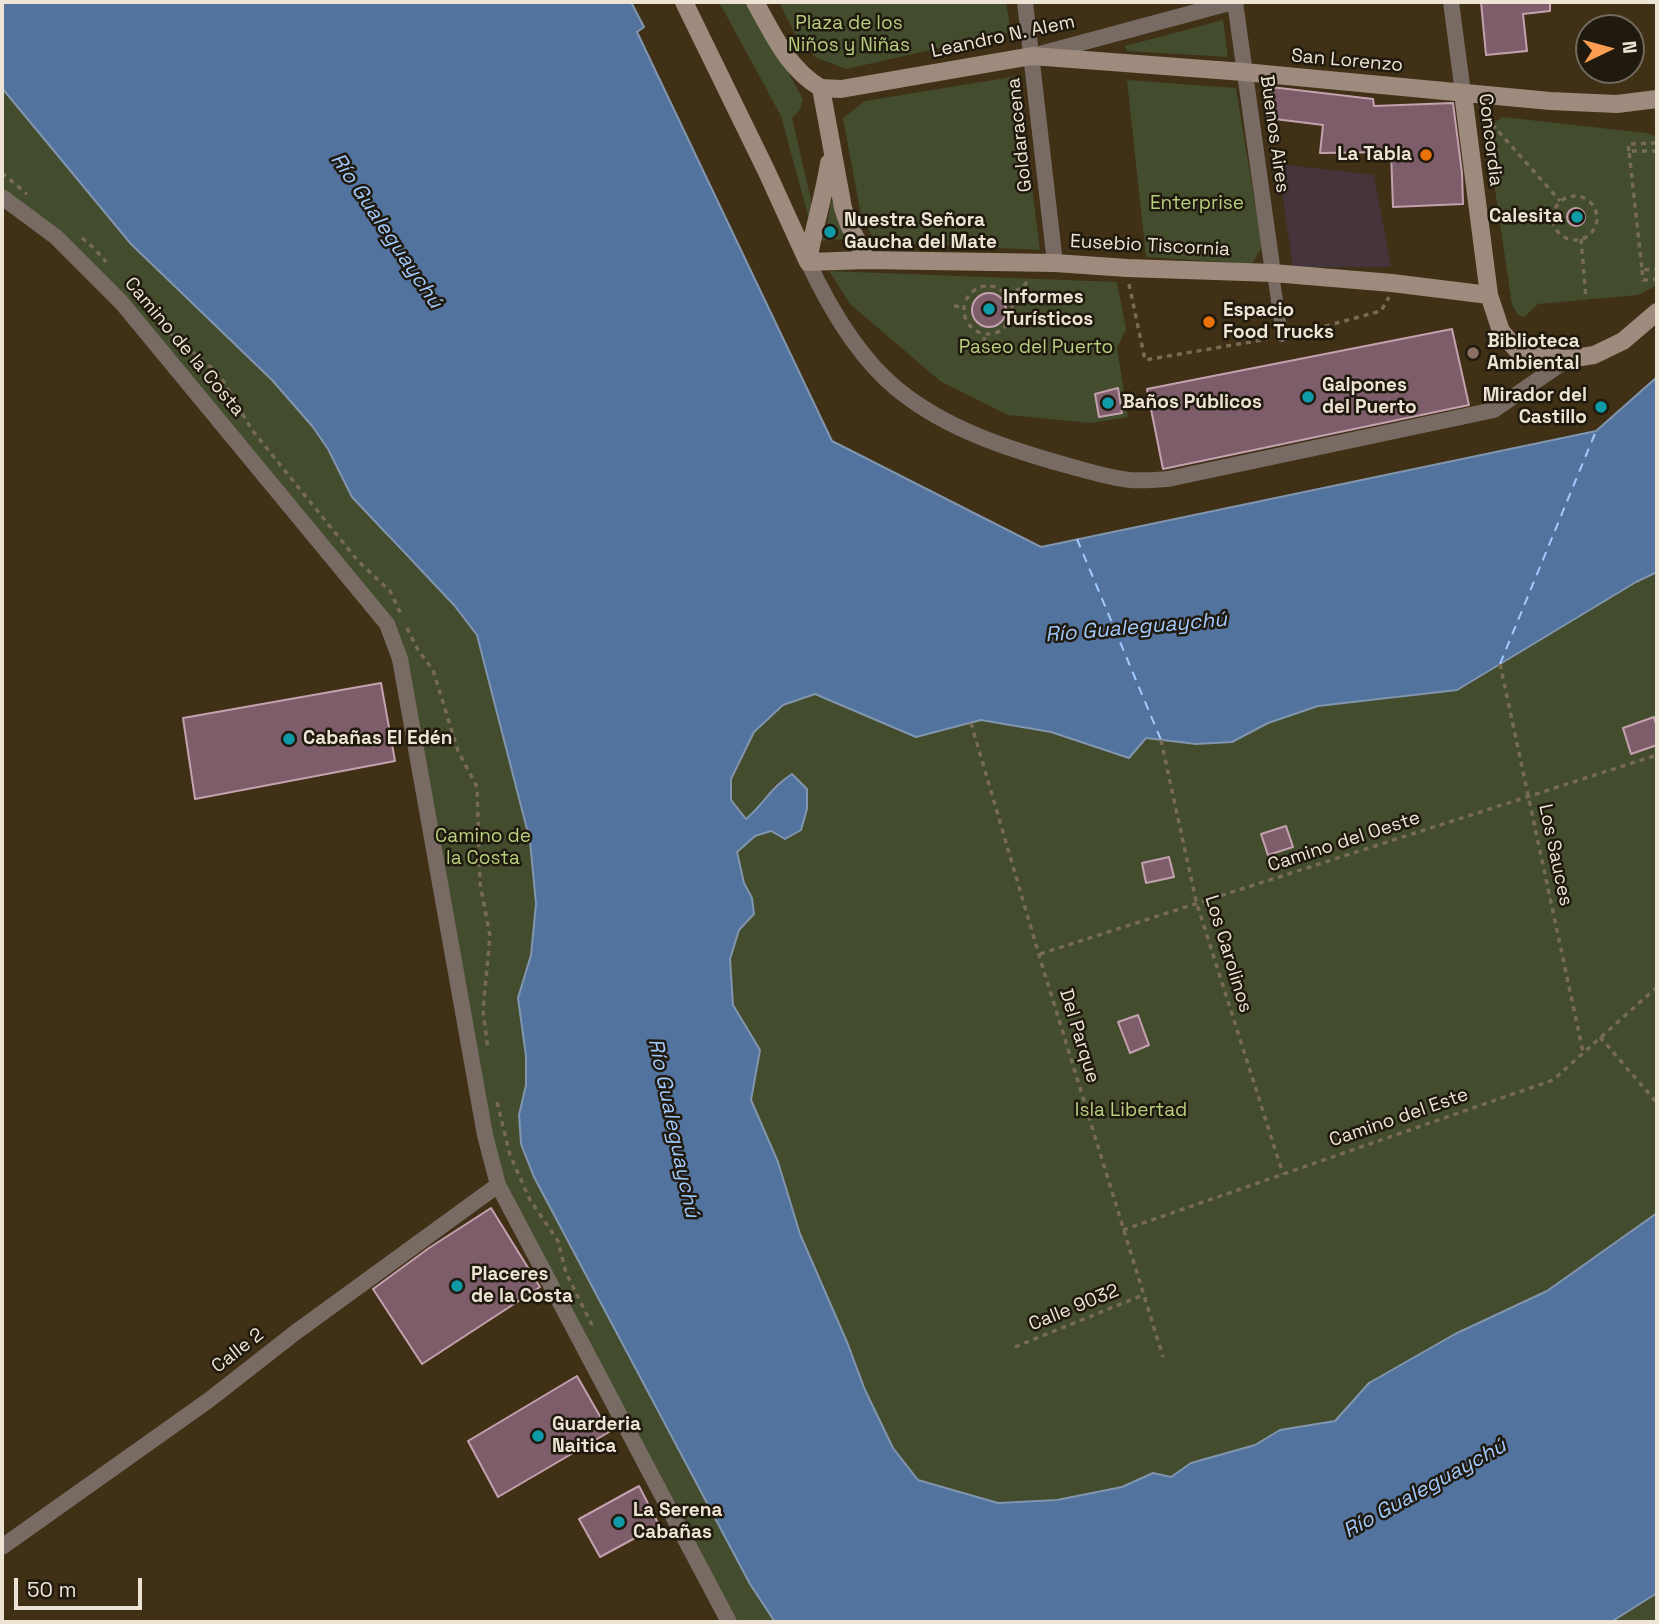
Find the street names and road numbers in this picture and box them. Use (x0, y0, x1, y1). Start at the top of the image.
street label: Leandro N. Alem (929, 11, 1077, 63)
street label: San Lorenzo (1290, 45, 1404, 77)
street label: Buenos Aires (1254, 74, 1294, 194)
street label: Goldaracena (1003, 77, 1037, 193)
street label: Concordia (1473, 92, 1507, 188)
street label: Eusebio Tiscornia (1069, 230, 1231, 262)
street label: Camino de la Costa (119, 273, 249, 421)
street label: Los Sauces (1533, 802, 1577, 908)
street label: Camino del Oeste (1265, 807, 1423, 877)
street label: Los Carolinos (1199, 893, 1257, 1015)
street label: Del Parque (1054, 986, 1104, 1086)
street label: Camino del Este (1326, 1084, 1472, 1152)
street label: Calle 9032 (1026, 1280, 1122, 1336)
street label: Calle 2 (207, 1324, 269, 1378)

